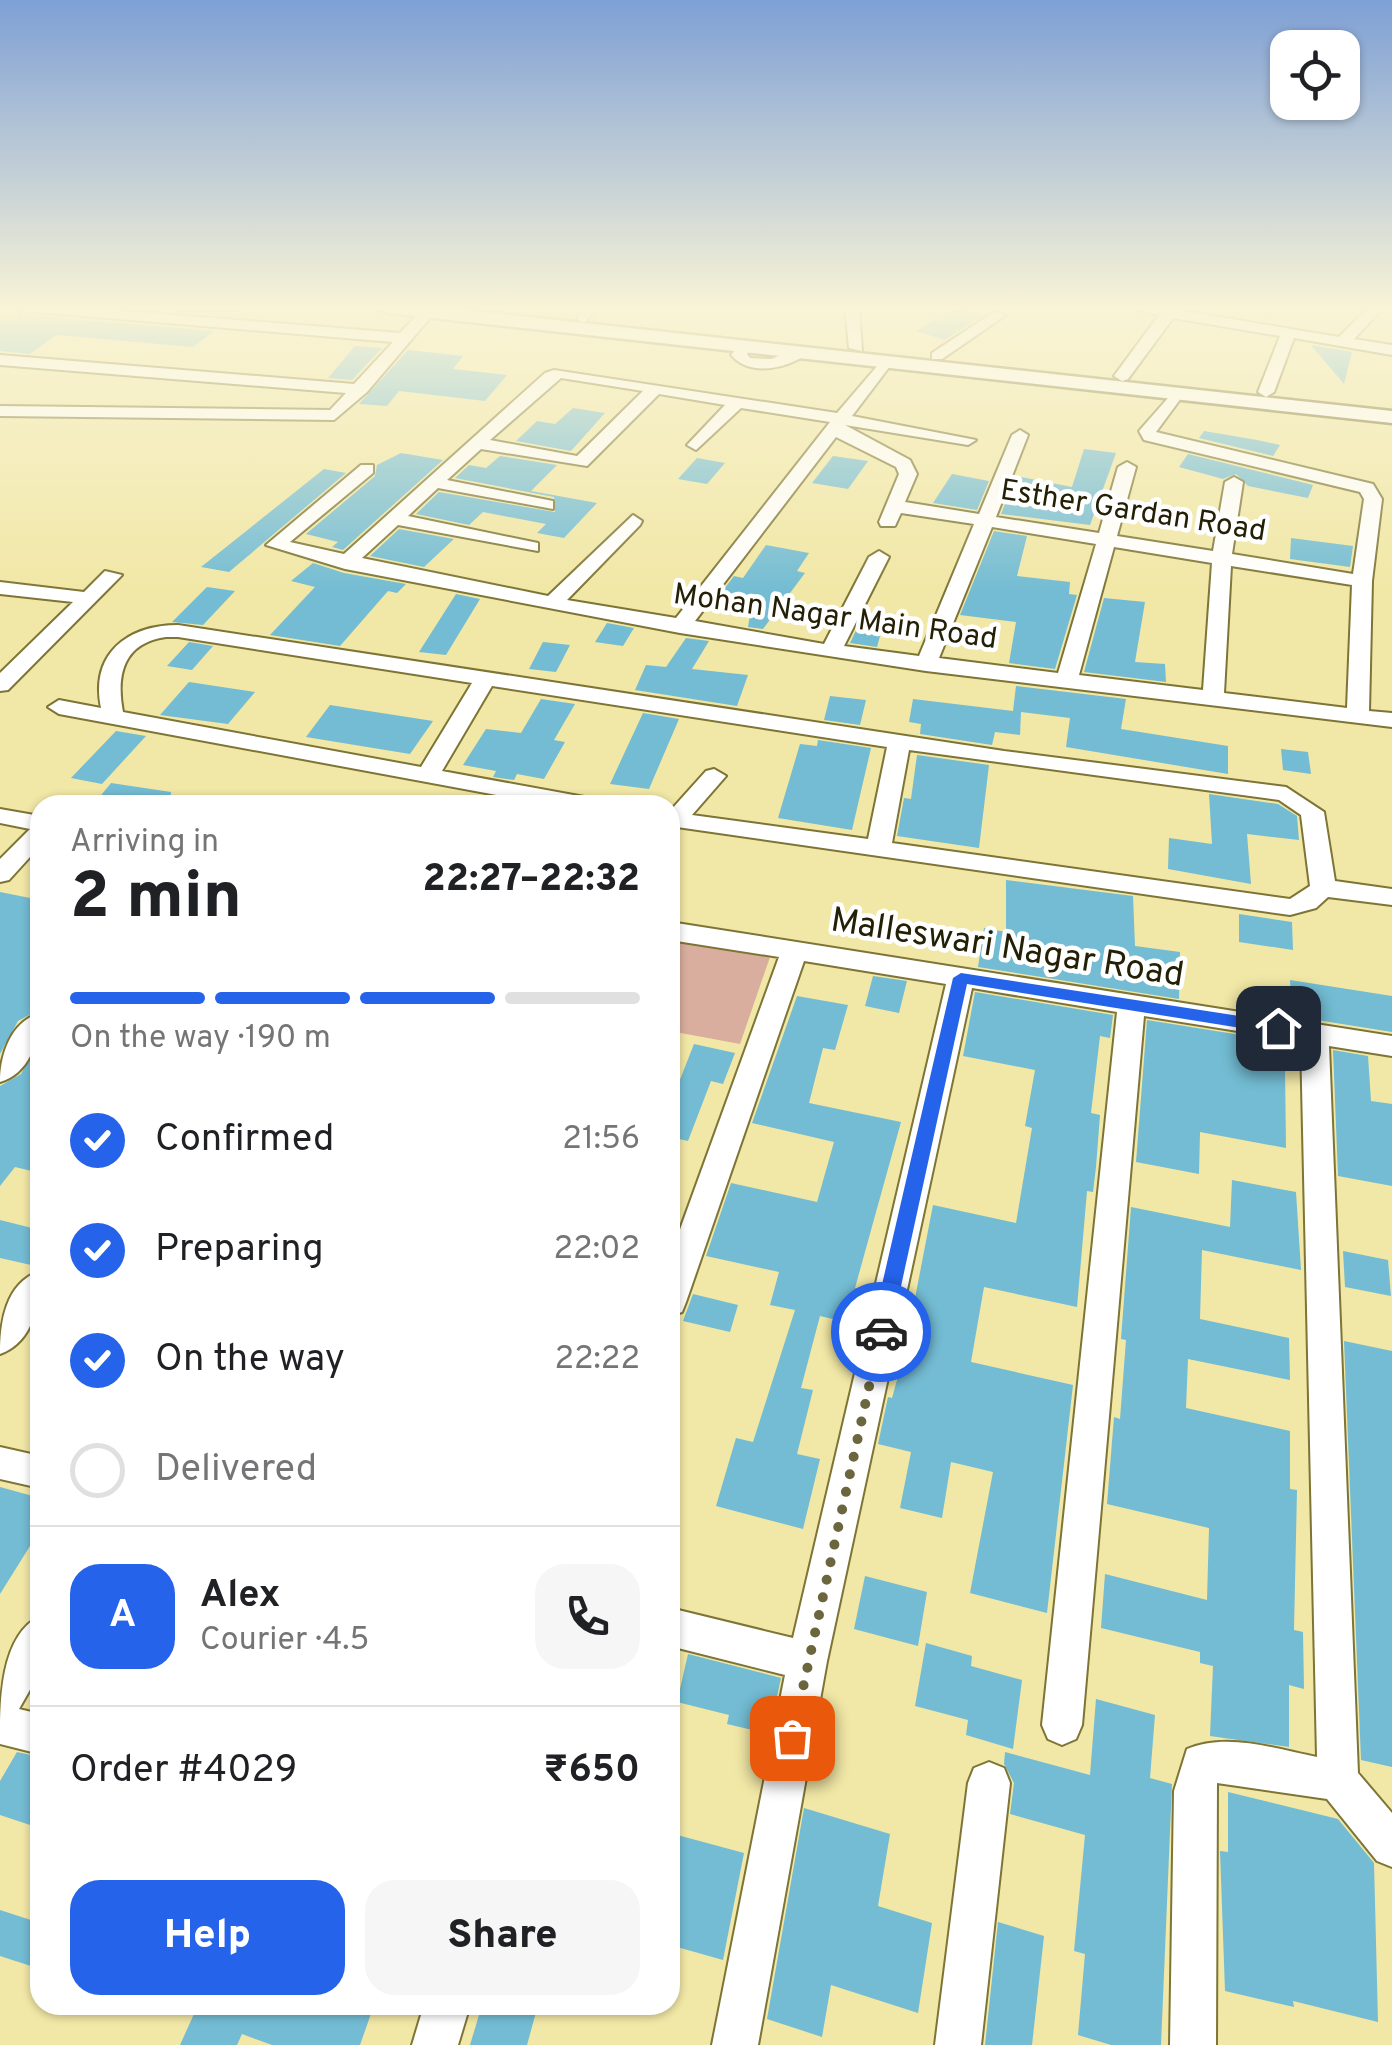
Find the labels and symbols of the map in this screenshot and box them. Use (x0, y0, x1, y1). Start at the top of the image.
street label: Esther Gardan Road (997, 473, 1269, 551)
street label: Mohan Nagar Main Road (671, 577, 999, 659)
street label: Malleswari Nagar Road (827, 899, 1187, 999)
pin (1236, 986, 1321, 1071)
courier (831, 1282, 931, 1382)
pin (750, 1696, 835, 1781)

